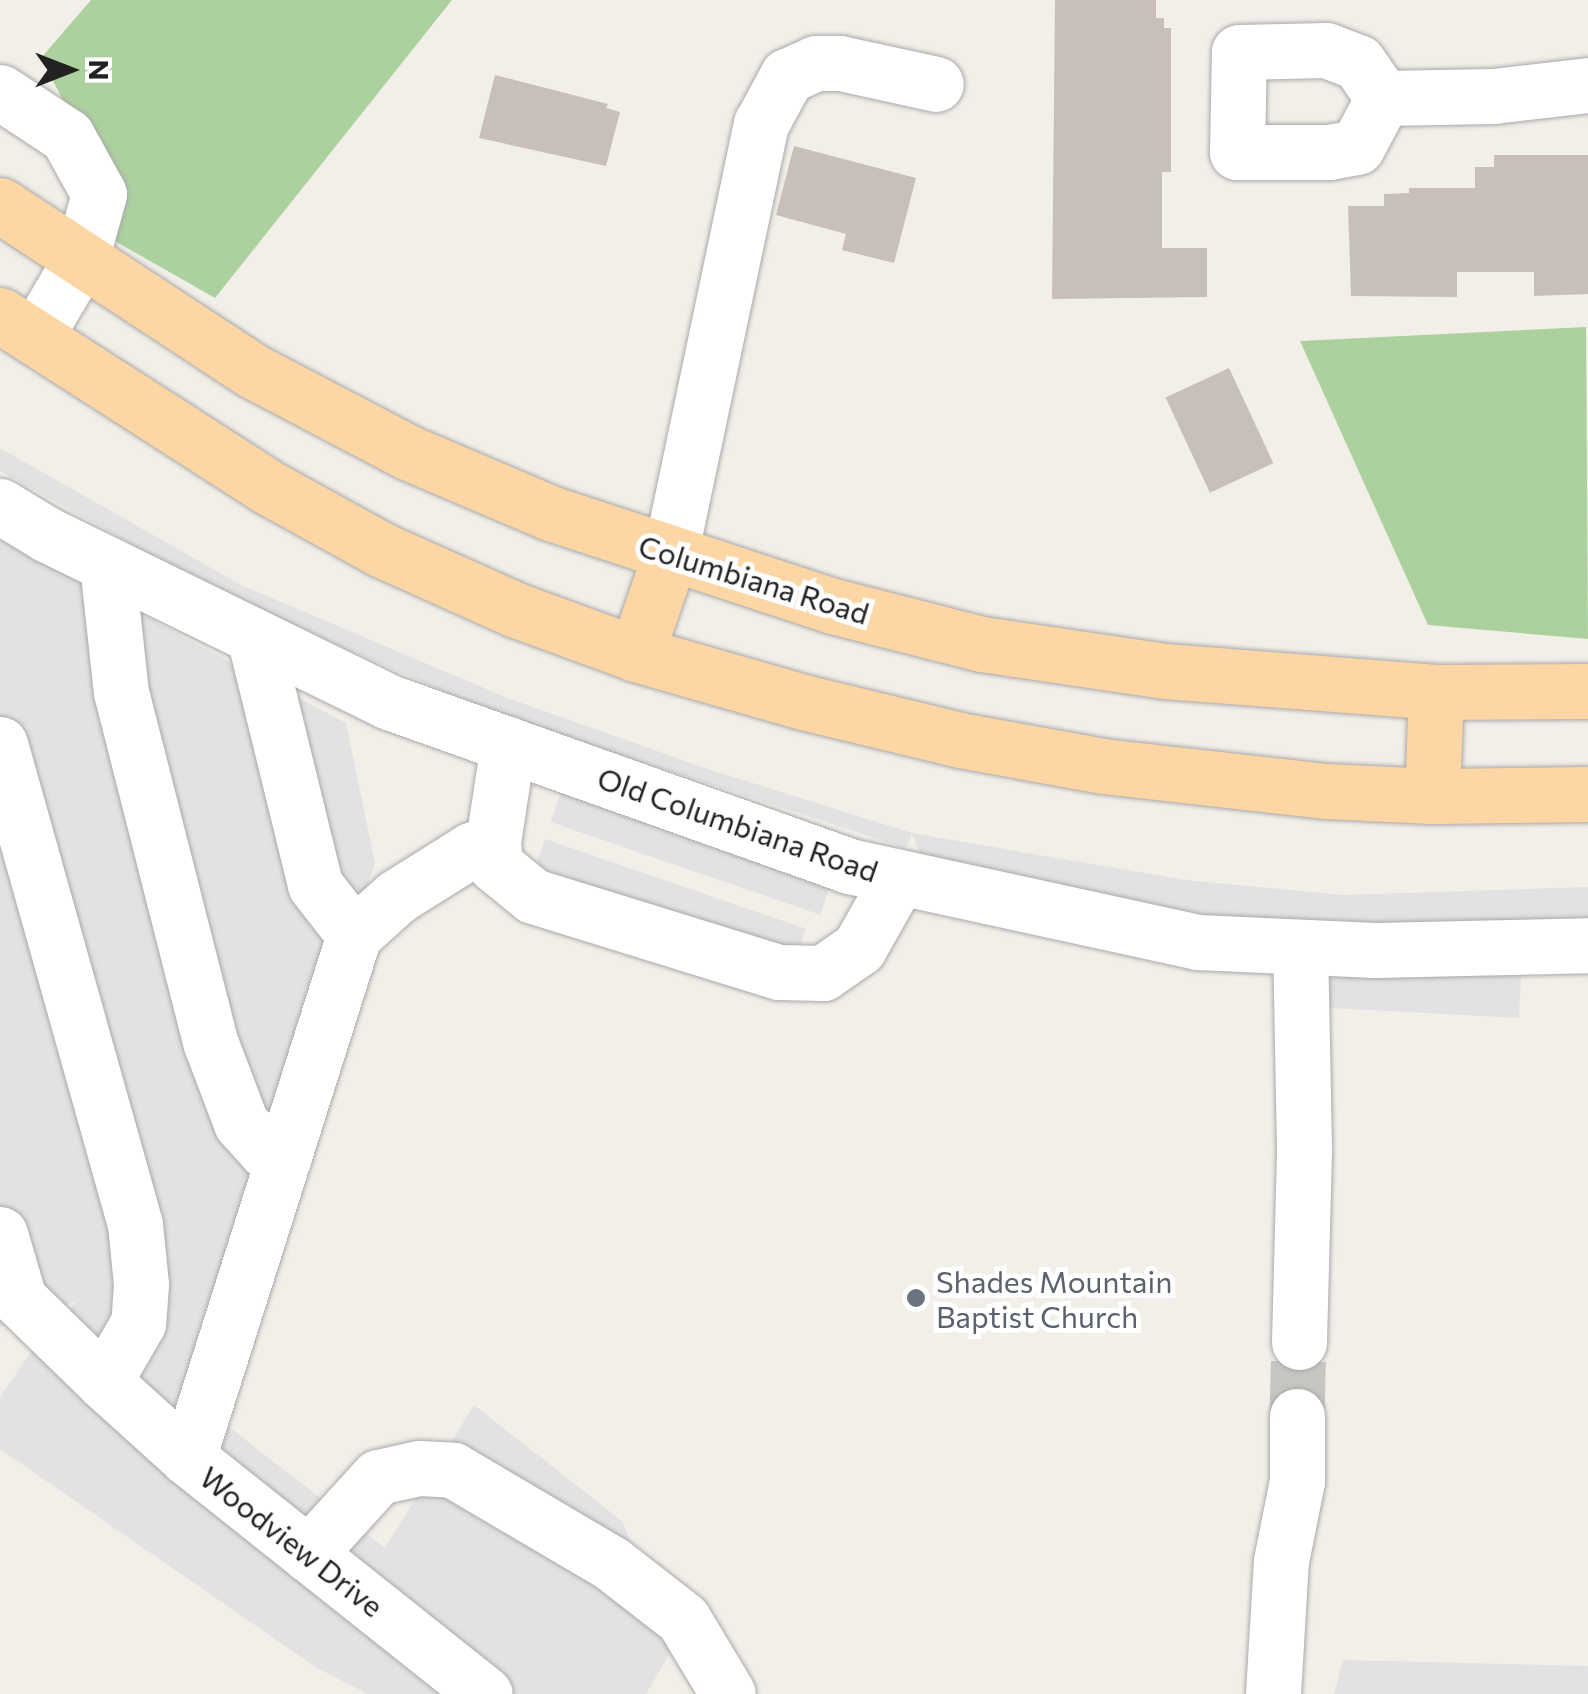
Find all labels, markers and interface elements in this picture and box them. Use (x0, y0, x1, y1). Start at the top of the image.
north arrow (20, 20, 120, 120)
text: N (83, 60, 117, 81)
street label: Columbiana Road (635, 527, 873, 631)
street label: Old Columbiana Road (593, 759, 883, 889)
place label: Shades Mountain Baptist Church (936, 1263, 1172, 1334)
marker: Shades Mountain Baptist Church (905, 1287, 927, 1309)
street label: Woodview Drive (193, 1458, 391, 1624)

